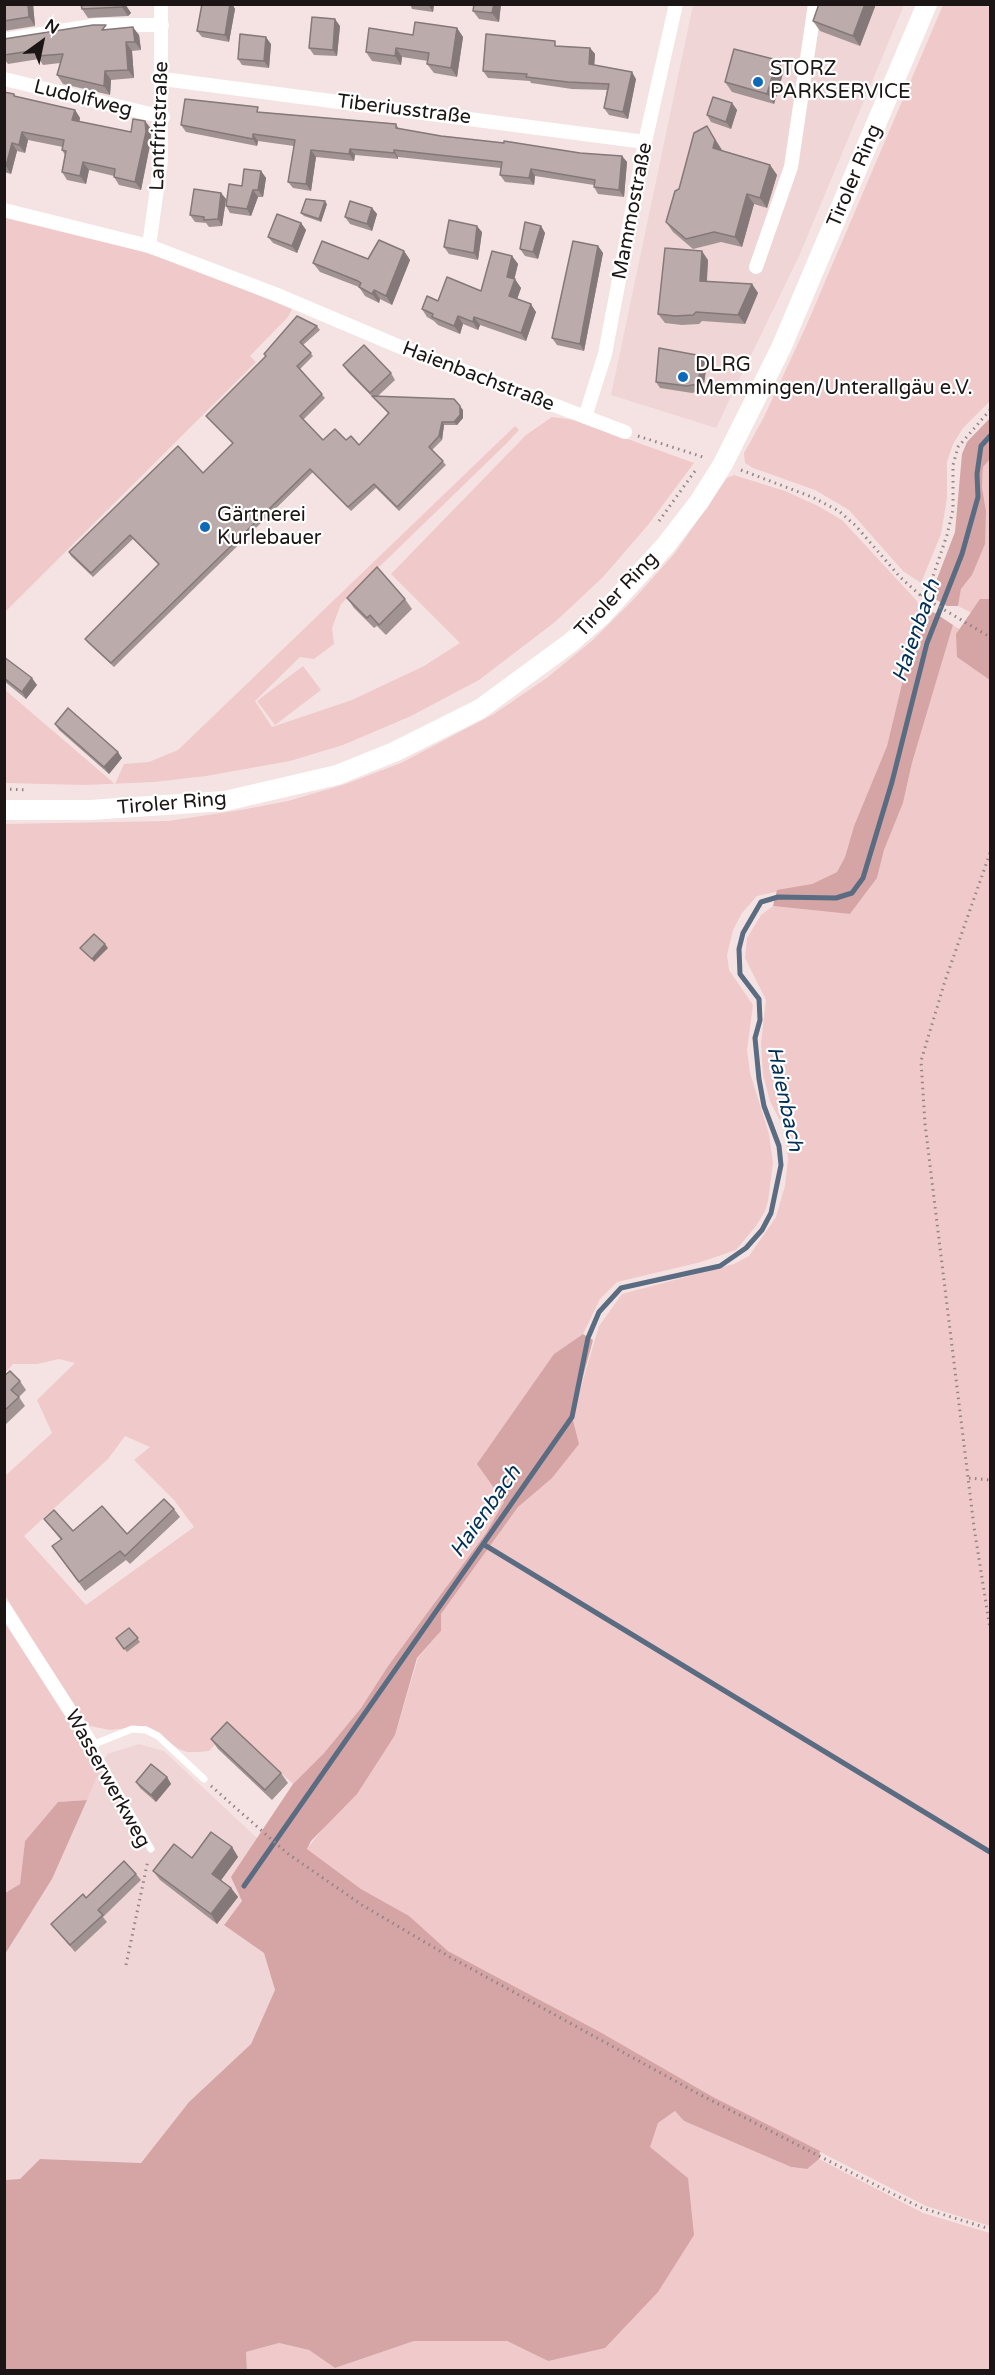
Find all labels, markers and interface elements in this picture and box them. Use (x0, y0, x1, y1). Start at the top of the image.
north arrow (12, 12, 72, 72)
text: N (41, 15, 63, 39)
place label: STORZ PARKSERVICE (770, 58, 911, 105)
street label: Lantfritstraße (146, 61, 174, 191)
street label: Ludolfweg (31, 75, 135, 123)
marker: STORZ PARKSERVICE (751, 75, 765, 89)
street label: Tiberiusstraße (336, 90, 472, 130)
street label: Tiroler Ring (823, 121, 887, 231)
street label: Mammostraße (608, 140, 658, 282)
street label: Haienbachstraße (399, 337, 557, 417)
place label: DLRG Memmingen/Unterallgäu e.V. (695, 354, 973, 401)
marker: DLRG Memmingen/Unterallgäu e.V. (676, 370, 690, 384)
place label: Gärtnerei Kurlebauer (217, 504, 321, 551)
marker: Gärtnerei Kurlebauer (198, 520, 212, 534)
street label: Tiroler Ring (570, 547, 664, 643)
water label: Haienbach (888, 577, 946, 685)
street label: Tiroler Ring (116, 787, 228, 821)
water label: Haienbach (761, 1044, 807, 1154)
water label: Haienbach (445, 1461, 527, 1563)
street label: Wasserwerkweg (59, 1706, 155, 1852)

